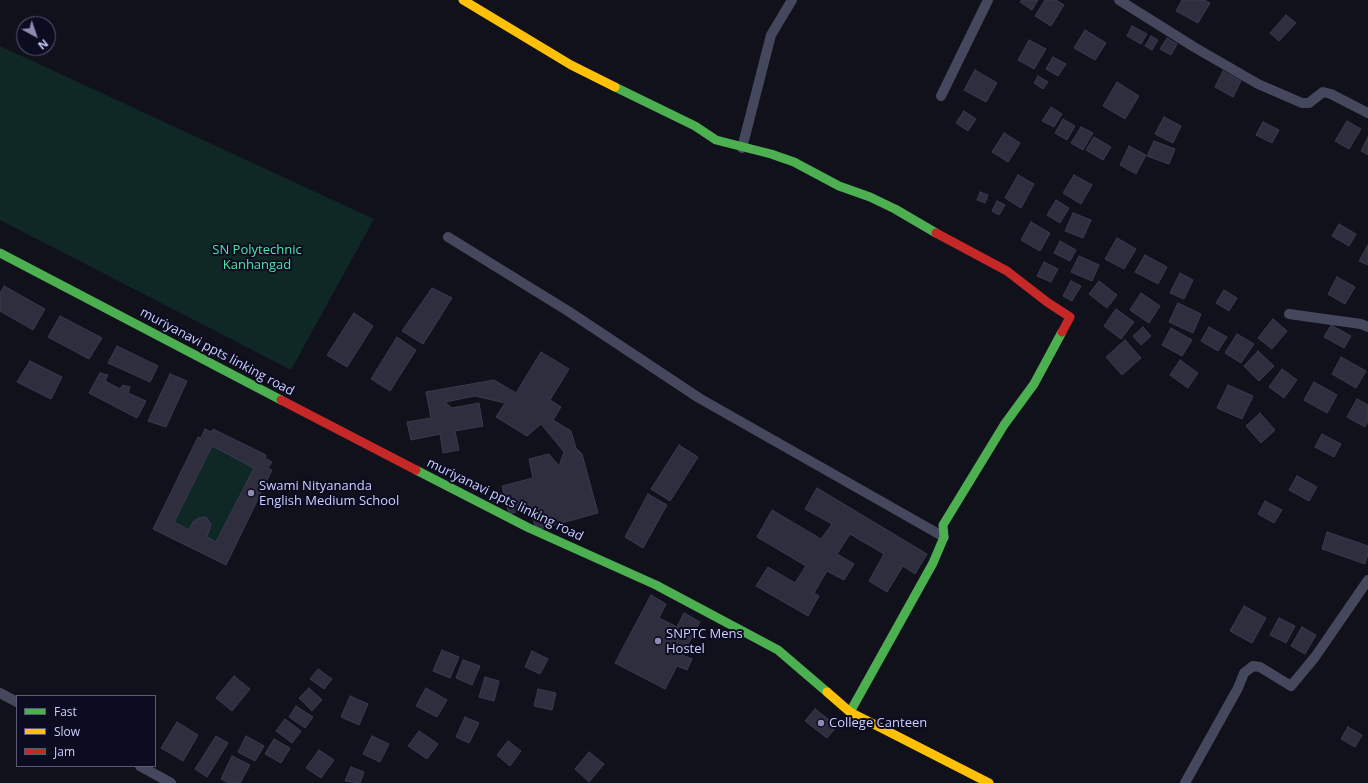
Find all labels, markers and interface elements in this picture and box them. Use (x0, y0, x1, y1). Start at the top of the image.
north arrow (16, 16, 56, 56)
text: N (35, 36, 52, 53)
park label: SN Polytechnic Kanhangad (212, 242, 302, 273)
street label: muriyanavi ppts linking road (137, 305, 297, 399)
street label: muriyanavi ppts linking road (424, 455, 586, 545)
place label: Swami Nityananda English Medium School (259, 478, 399, 509)
marker: Swami Nityananda English Medium School (246, 488, 256, 498)
place label: SNPTC Mens Hostel (666, 626, 743, 657)
marker: SNPTC Mens Hostel (653, 636, 663, 646)
legend (16, 695, 156, 767)
text: Fast (54, 703, 77, 720)
place label: College Canteen (829, 715, 927, 731)
marker: College Canteen (816, 718, 826, 728)
text: Slow (54, 723, 80, 740)
text: Jam (54, 743, 75, 760)

